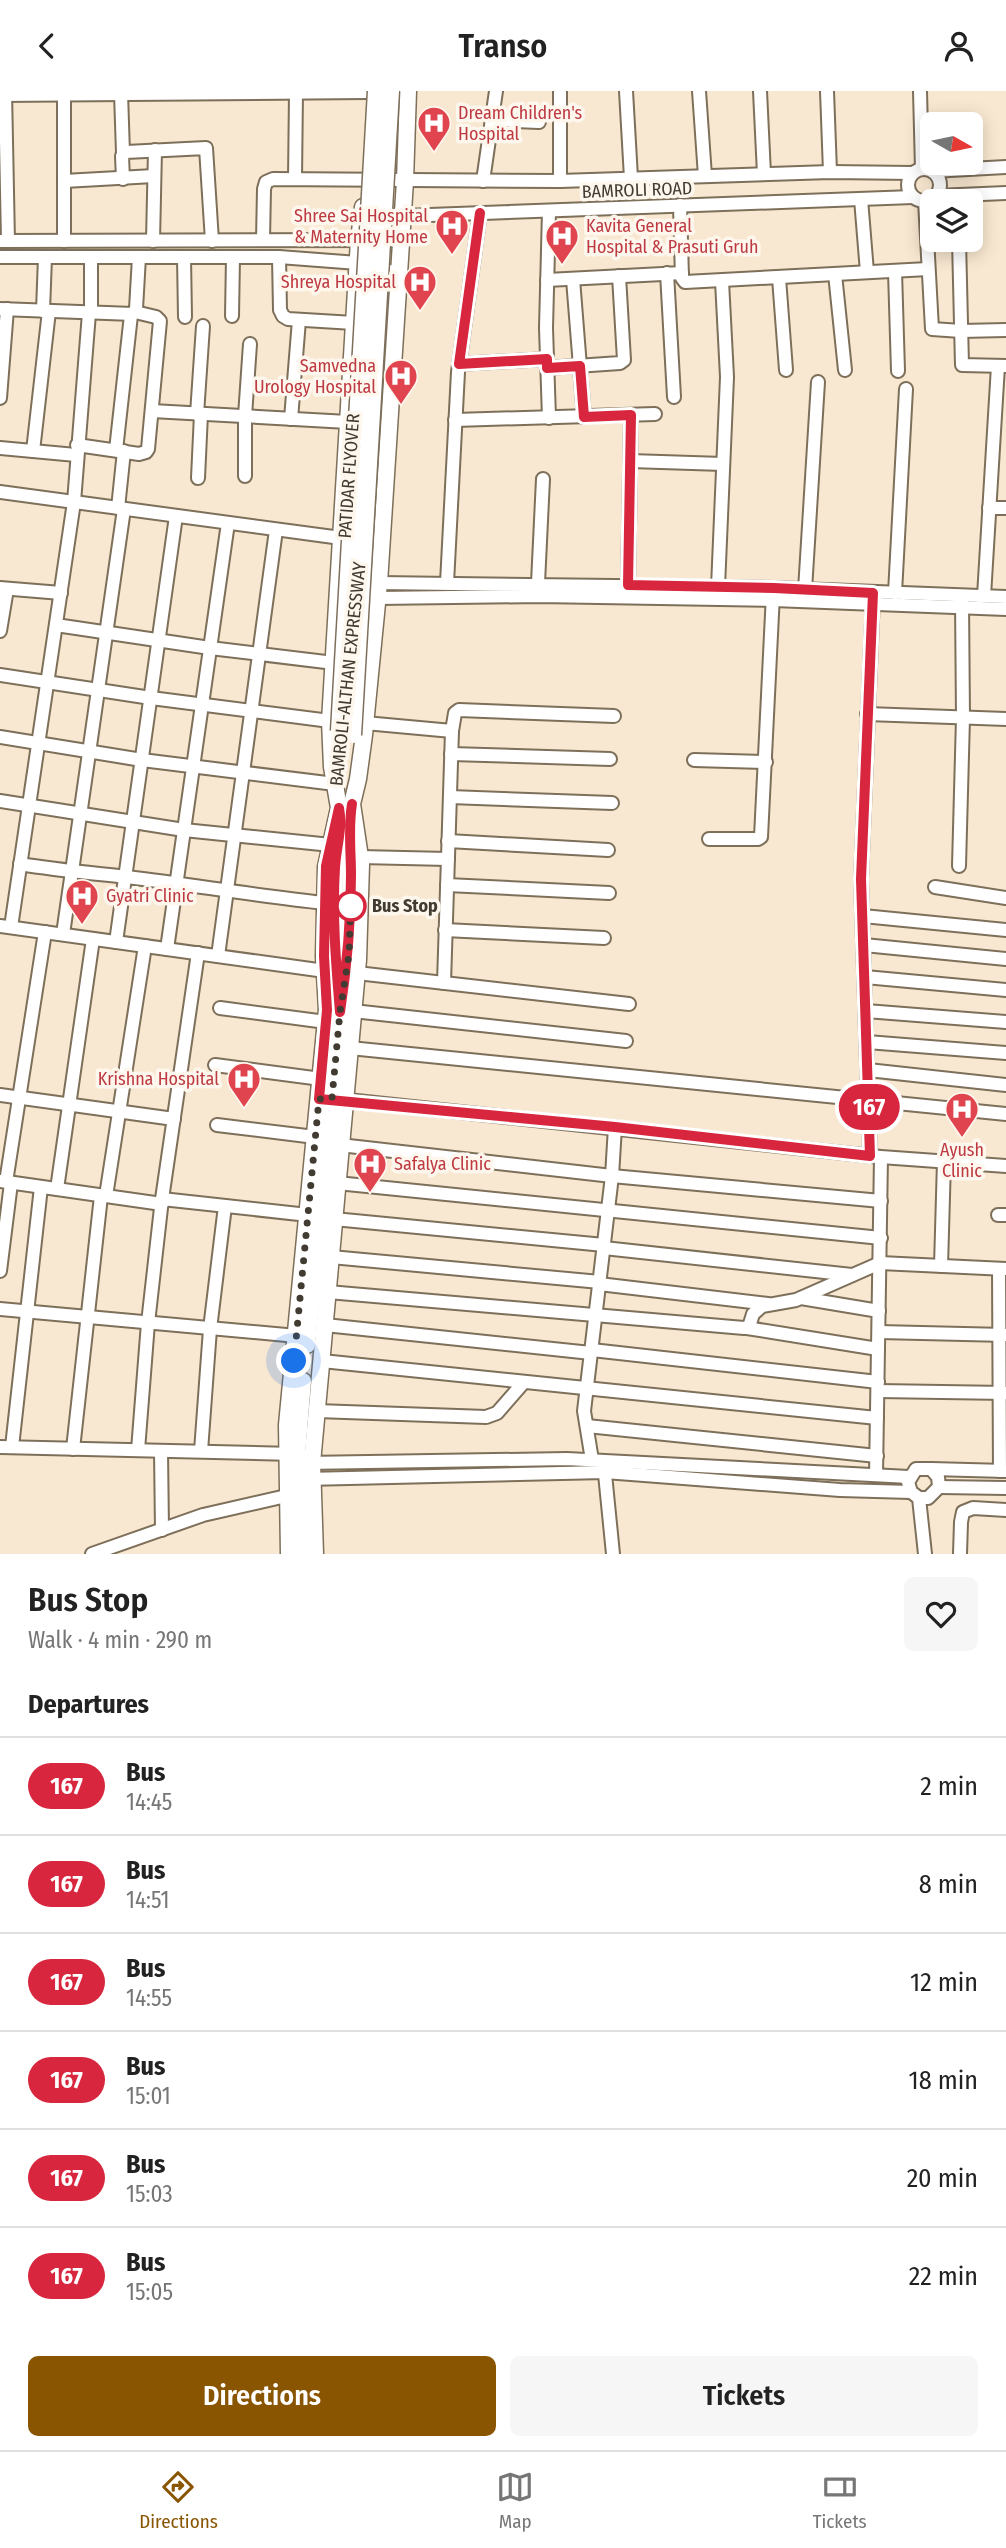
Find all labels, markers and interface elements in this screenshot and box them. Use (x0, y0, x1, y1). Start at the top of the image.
icon: back (28, 27, 66, 65)
text: Transo (459, 27, 547, 65)
icon: person (940, 27, 978, 65)
place label: Dream Children's Hospital (458, 102, 583, 145)
hospital icon: Dream Children's Hospital (415, 104, 453, 153)
north arrow (920, 112, 984, 175)
map controls (920, 112, 983, 252)
street label: BAMROLI ROAD (581, 177, 693, 203)
button: layers (920, 189, 983, 252)
place label: Shree Sai Hospital & Maternity Home (294, 205, 428, 248)
hospital icon: Shree Sai Hospital & Maternity Home (433, 207, 471, 256)
place label: Kavita General Hospital & Prasuti Gruh (586, 215, 758, 258)
hospital icon: Kavita General Hospital & Prasuti Gruh (543, 217, 581, 266)
hospital icon: Shreya Hospital (401, 263, 439, 312)
place label: Shreya Hospital (281, 271, 396, 293)
place label: Samvedna Urology Hospital (254, 355, 376, 398)
hospital icon: Samvedna Urology Hospital (382, 357, 420, 406)
street label: PATIDAR FLYOVER (334, 413, 364, 539)
street label: BAMROLI-ALTHAN EXPRESSWAY (325, 561, 371, 787)
hospital icon: Gyatri Clinic (63, 877, 101, 926)
place label: Gyatri Clinic (106, 885, 194, 907)
marker: Bus Stop (336, 891, 366, 921)
place label: Bus Stop (372, 895, 438, 917)
hospital icon: Krishna Hospital (225, 1060, 263, 1109)
place label: Krishna Hospital (98, 1068, 219, 1090)
line badge: 167 (829, 1084, 909, 1130)
hospital icon: Ayush Clinic (943, 1090, 981, 1139)
text: 167 (853, 1093, 885, 1121)
place label: Ayush Clinic (940, 1139, 984, 1182)
hospital icon: Safalya Clinic (351, 1145, 389, 1194)
place label: Safalya Clinic (394, 1153, 491, 1175)
your location (276, 1343, 311, 1378)
button: heart (904, 1577, 978, 1651)
text: Bus Stop (28, 1580, 148, 1620)
text: Walk · 4 min · 290 m (28, 1626, 212, 1654)
text: Departures (28, 1689, 149, 1720)
text: Bus (126, 1757, 165, 1788)
text: 2 min (920, 1771, 978, 1802)
text: 167 (50, 1772, 83, 1800)
text: 14:45 (126, 1788, 172, 1816)
text: Bus (126, 1855, 165, 1886)
text: 8 min (919, 1869, 978, 1900)
text: 167 (50, 1870, 83, 1898)
text: 14:51 (126, 1886, 169, 1914)
text: Bus (126, 1953, 165, 1984)
text: 12 min (910, 1967, 978, 1998)
text: 167 (50, 1968, 83, 1996)
text: 14:55 (126, 1984, 172, 2012)
text: Bus (126, 2051, 165, 2082)
text: 18 min (909, 2065, 978, 2096)
text: 167 (50, 2066, 83, 2094)
text: 15:01 (126, 2082, 171, 2110)
text: Bus (126, 2149, 165, 2180)
text: 20 min (907, 2163, 978, 2194)
text: 167 (50, 2164, 83, 2192)
text: 15:03 (126, 2180, 173, 2208)
text: Bus (126, 2247, 165, 2278)
text: 22 min (909, 2261, 978, 2292)
text: 167 (50, 2262, 83, 2290)
text: 15:05 (126, 2278, 173, 2306)
button: Directions (28, 2356, 496, 2436)
button: Tickets (510, 2356, 978, 2436)
tab: Directions (139, 2468, 218, 2533)
tab: Map (496, 2468, 534, 2533)
tab: Tickets (813, 2468, 867, 2533)

